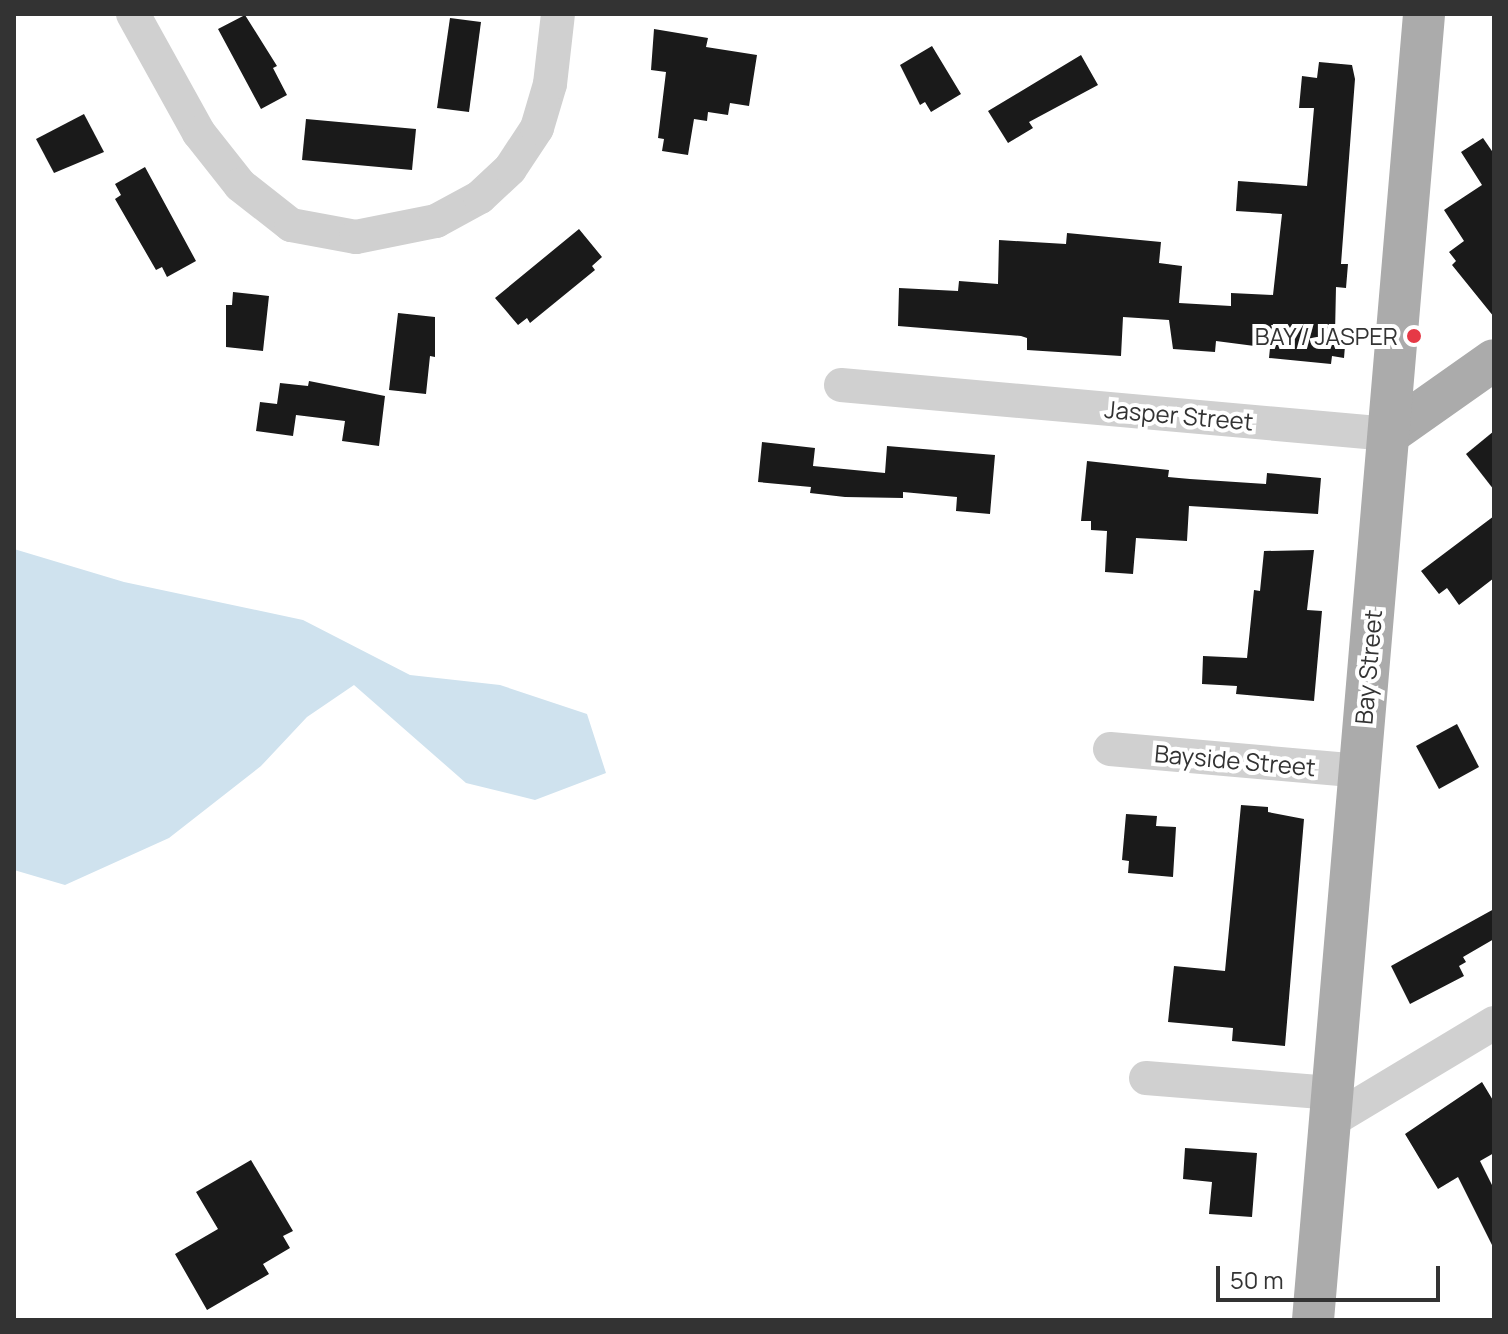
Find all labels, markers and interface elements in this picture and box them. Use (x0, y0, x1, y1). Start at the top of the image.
place label: BAY / JASPER (1254, 322, 1398, 350)
marker: BAY / JASPER (1405, 327, 1423, 345)
street label: Jasper Street (1103, 394, 1255, 436)
street label: Bay Street (1349, 608, 1387, 726)
street label: Bayside Street (1153, 739, 1317, 781)
scale bar (1220, 1250, 1444, 1300)
text: 50 m (1230, 1263, 1284, 1296)

